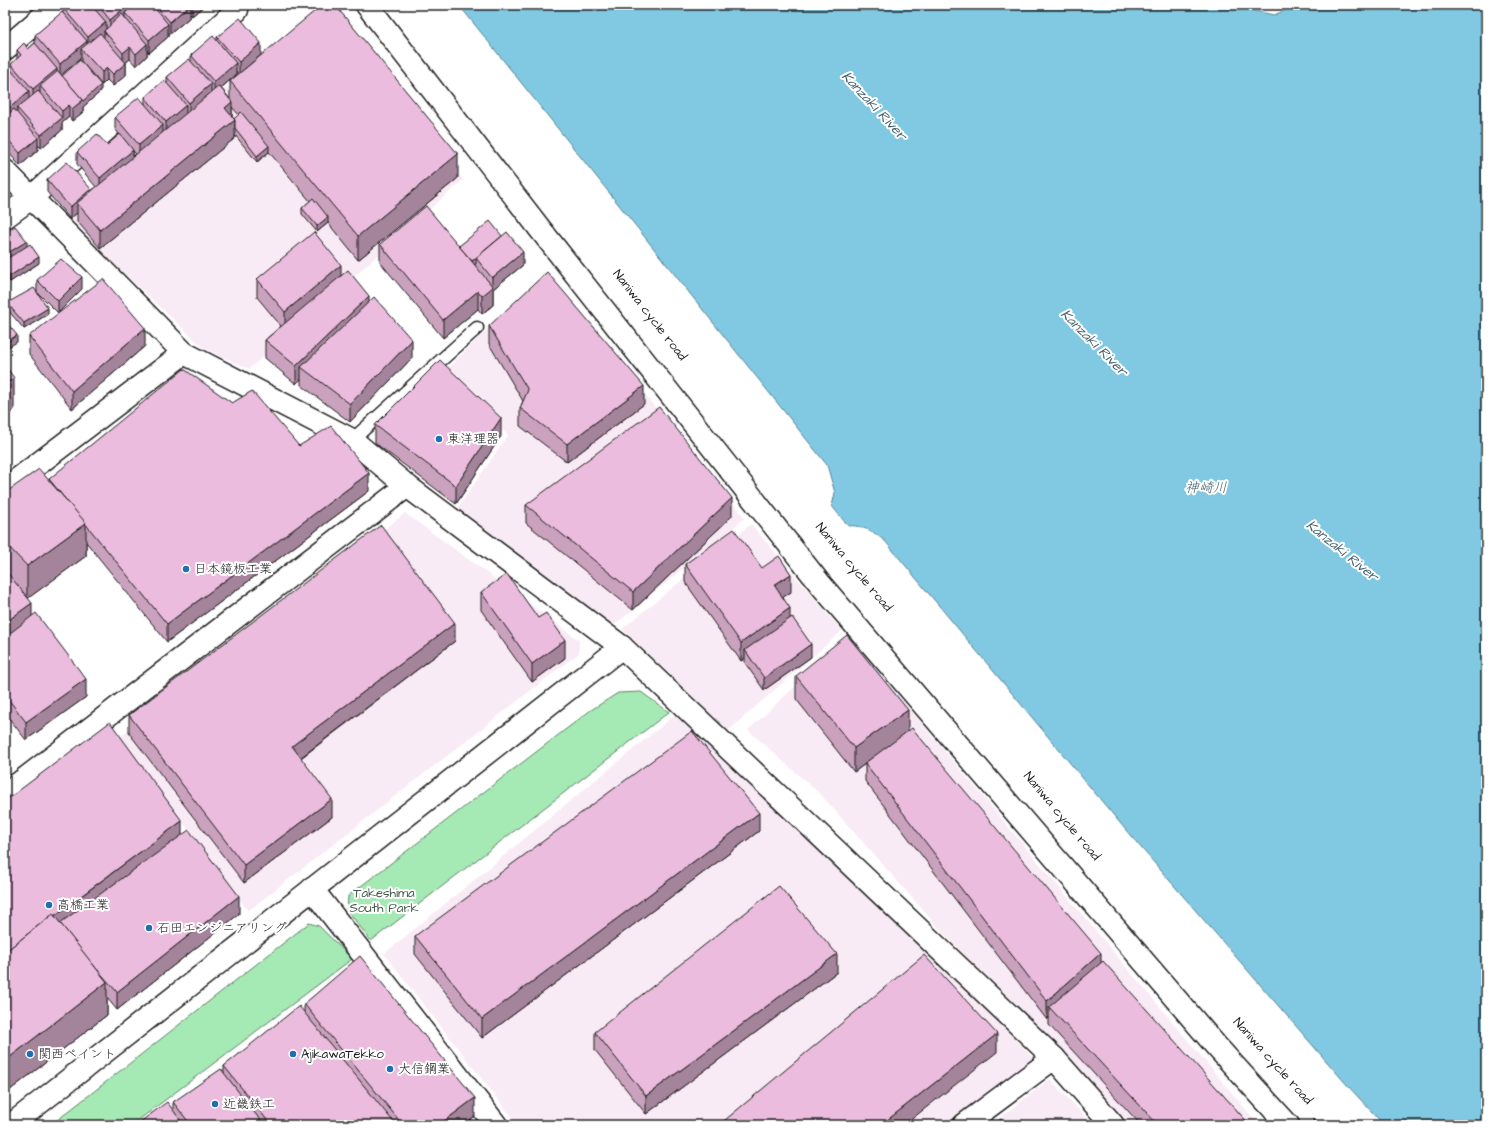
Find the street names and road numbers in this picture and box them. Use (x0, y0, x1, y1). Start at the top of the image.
street label: Naniwa cycle road (608, 266, 692, 365)
street label: Naniwa cycle road (811, 519, 897, 616)
street label: Naniwa cycle road (1019, 768, 1105, 865)
street label: Naniwa cycle road (1228, 1014, 1317, 1109)

